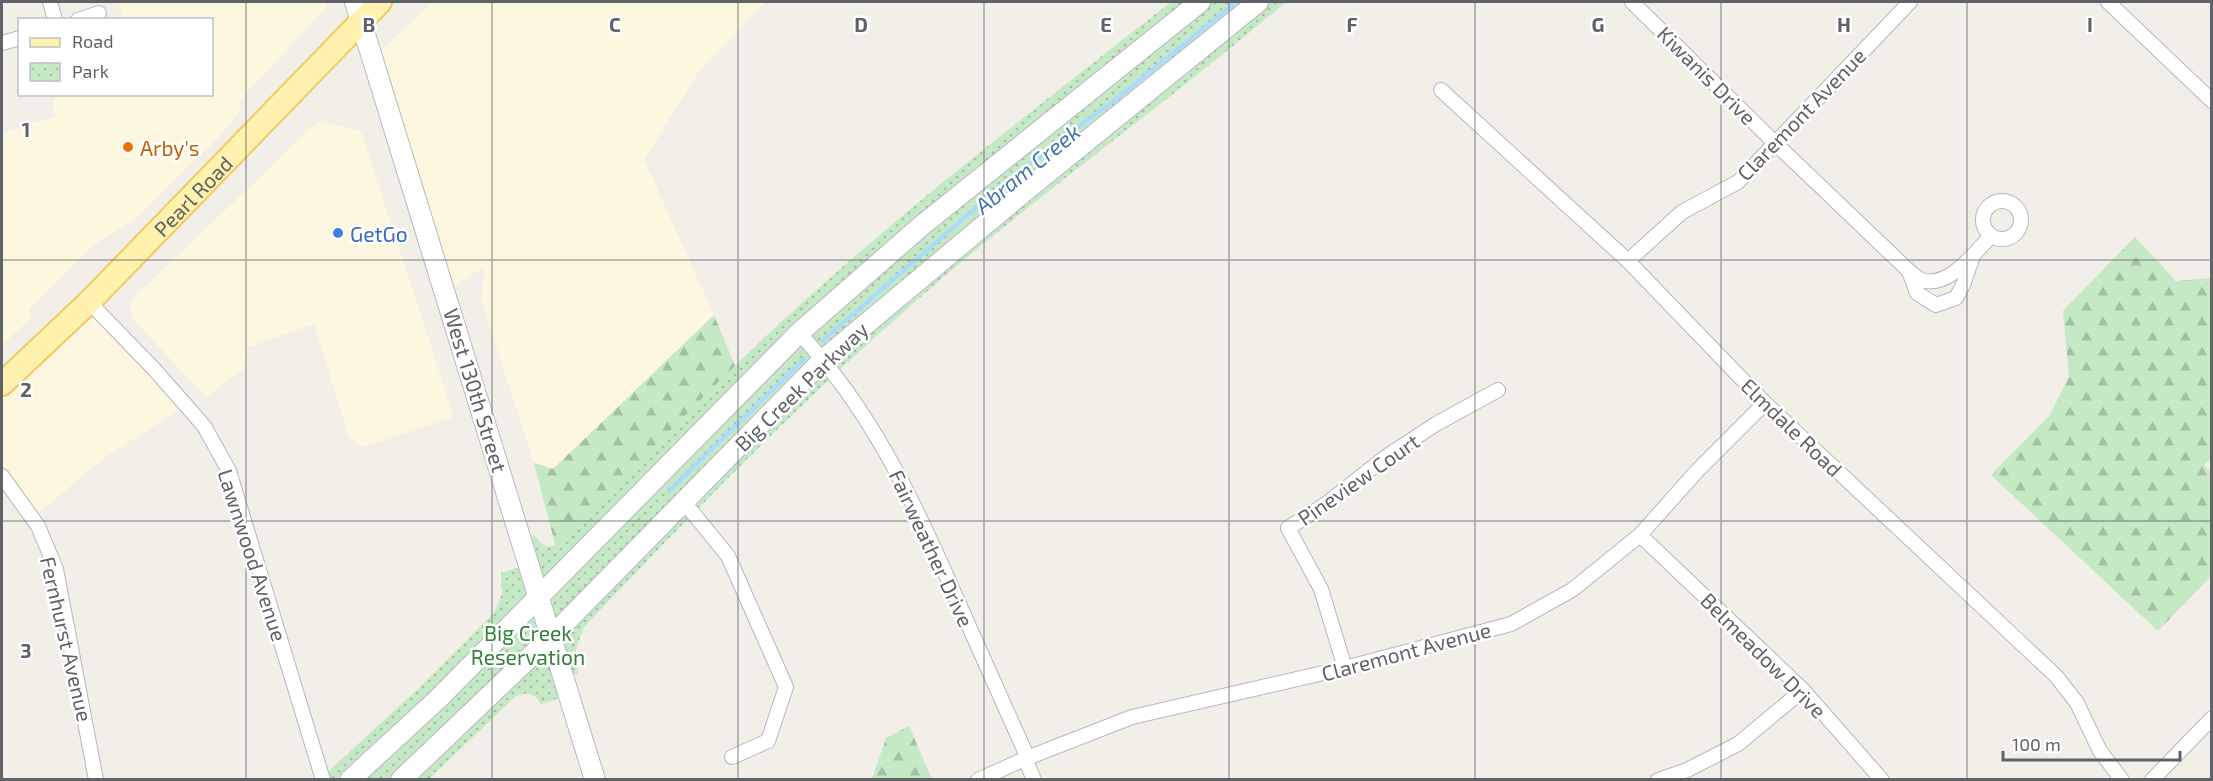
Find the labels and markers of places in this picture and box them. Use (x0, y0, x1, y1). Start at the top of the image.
place label: Arby's (140, 135, 200, 160)
marker: Arby's (121, 140, 135, 154)
place label: GetGo (350, 221, 408, 246)
marker: GetGo (331, 226, 345, 240)

